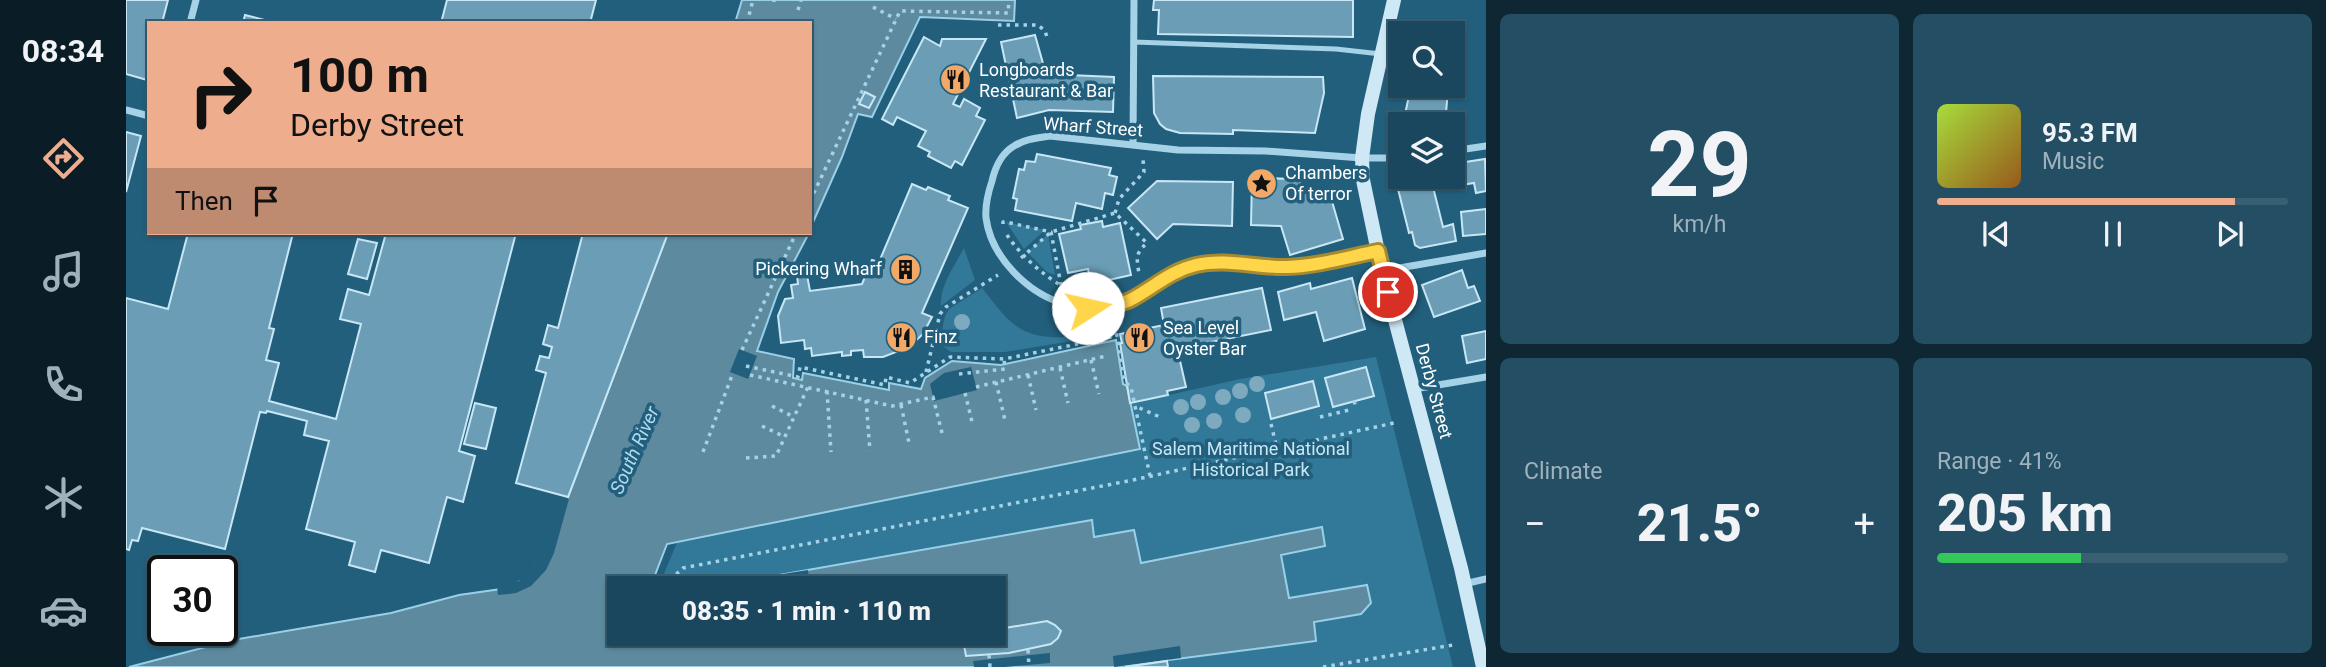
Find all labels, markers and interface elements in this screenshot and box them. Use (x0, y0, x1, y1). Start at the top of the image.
map controls (1388, 21, 1465, 189)
button: search (1388, 21, 1465, 98)
text: 08:34 (22, 32, 104, 70)
text: 100 m (290, 47, 429, 104)
icon: right (175, 49, 266, 140)
place label: Longboards Restaurant & Bar (979, 59, 1113, 101)
restaurant icon: Longboards Restaurant & Bar (939, 63, 973, 97)
text: Derby Street (290, 106, 464, 144)
button: layers (1388, 112, 1465, 189)
text: 29 (1647, 112, 1752, 218)
street label: Wharf Street (1042, 113, 1144, 140)
text: 95.3 FM (2042, 118, 2138, 148)
icon: directions (39, 134, 88, 183)
text: Music (2042, 148, 2104, 175)
place label: Chambers Of terror (1285, 162, 1367, 204)
place icon: Chambers Of terror (1245, 166, 1279, 200)
icon: arrive (247, 182, 285, 220)
text: Then (175, 186, 233, 216)
text: km/h (1673, 211, 1727, 238)
icon: previous (1977, 215, 2015, 253)
icon: pause (2094, 215, 2132, 253)
icon: next (2211, 215, 2249, 253)
icon: music (39, 247, 88, 296)
building icon: Pickering Wharf (888, 252, 922, 286)
place label: Pickering Wharf (755, 258, 883, 279)
pin (1358, 262, 1418, 322)
position arrow (1051, 271, 1125, 345)
icon: arrive (1369, 273, 1407, 311)
place label: Sea Level Oyster Bar (1163, 317, 1246, 359)
restaurant icon: Finz (884, 320, 918, 354)
restaurant icon: Sea Level Oyster Bar (1123, 321, 1157, 355)
place label: Finz (924, 326, 957, 347)
street label: Derby Street (1412, 341, 1457, 441)
icon: phone (39, 360, 88, 409)
water label: South River (605, 402, 664, 497)
park label: Salem Maritime National Historical Park (1152, 438, 1350, 480)
text: Range · 41% (1937, 448, 2062, 475)
text: Climate (1524, 458, 1603, 485)
icon: climate (39, 473, 88, 522)
text: 205 km (1937, 483, 2113, 544)
text: 21.5° (1637, 493, 1763, 554)
text: − (1524, 502, 1546, 546)
text: + (1853, 502, 1875, 546)
speed limit sign: 30 (147, 555, 238, 646)
icon: car (39, 586, 88, 635)
text: 08:35 · 1 min · 110 m (682, 596, 931, 626)

